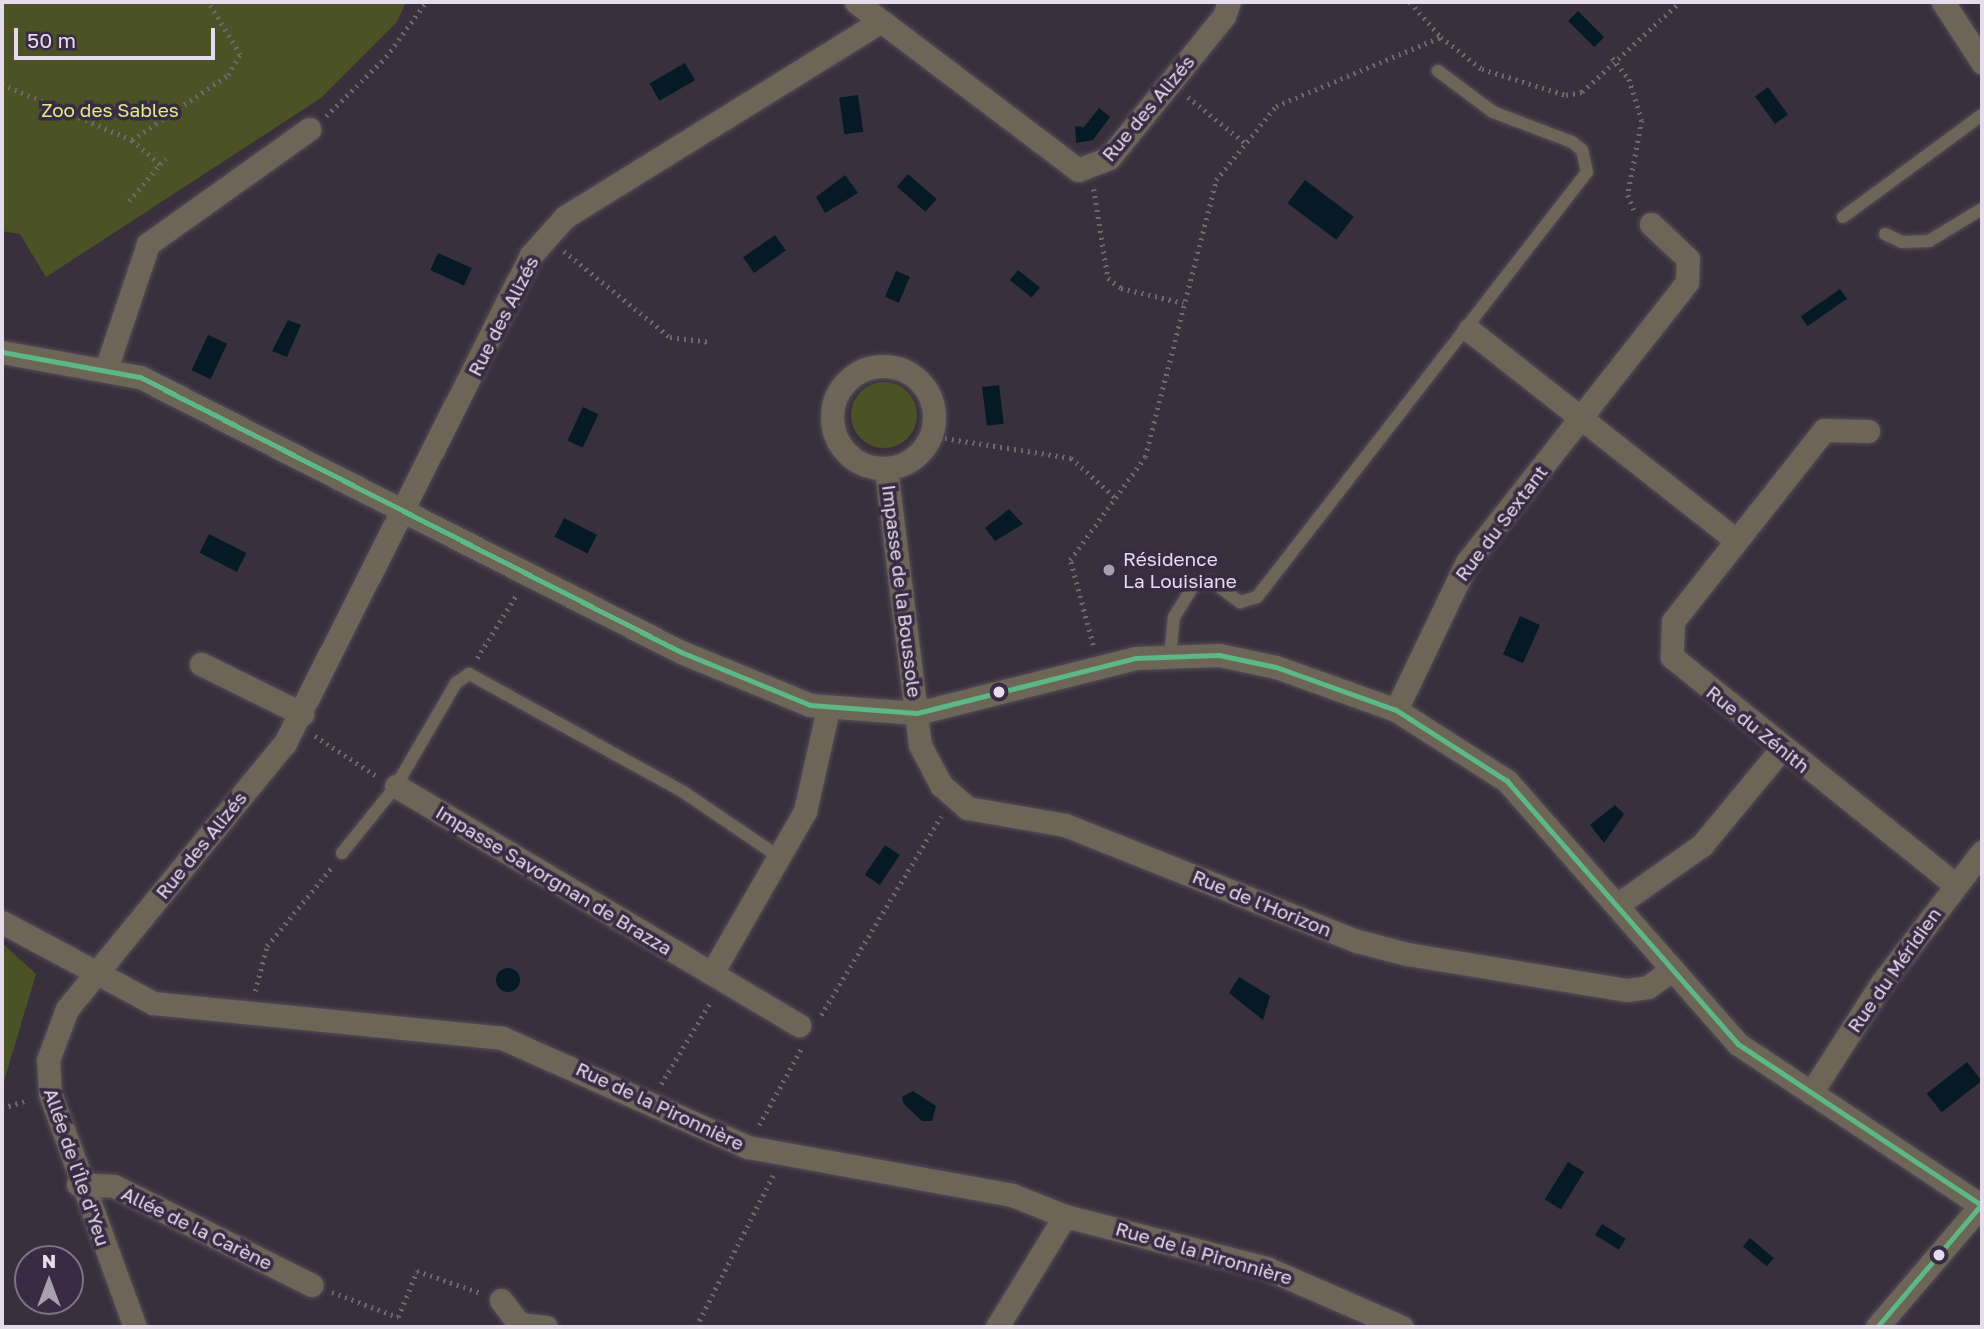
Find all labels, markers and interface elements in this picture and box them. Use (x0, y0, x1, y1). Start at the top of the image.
scale bar (18, 14, 219, 58)
text: 50 m (27, 27, 76, 53)
street label: Rue des Alizés (1097, 50, 1199, 166)
park label: Zoo des Sables (41, 99, 179, 121)
street label: Rue des Alizés (463, 252, 543, 380)
street label: Rue du Sextant (1450, 461, 1552, 585)
street label: Impasse de la Boussole (878, 483, 926, 699)
place label: Résidence La Louisiane (1123, 548, 1237, 592)
marker: Résidence La Louisiane (1101, 562, 1117, 578)
street label: Rue du Zénith (1702, 681, 1814, 777)
unlabelled marker (992, 685, 1006, 699)
street label: Rue des Alizés (151, 787, 251, 903)
street label: Impasse Savorgnan de Brazza (432, 800, 676, 960)
street label: Rue de l'Horizon (1189, 865, 1335, 941)
street label: Rue du Méridien (1842, 903, 1946, 1037)
street label: Rue de la Pironnière (572, 1057, 748, 1155)
street label: Allée de l'Île d'Yeu (39, 1085, 115, 1249)
street label: Allée de la Carène (118, 1182, 276, 1274)
street label: Rue de la Pironnière (1113, 1217, 1295, 1289)
north arrow (14, 1245, 84, 1315)
unlabelled marker (1932, 1248, 1946, 1262)
text: N (42, 1249, 56, 1272)

